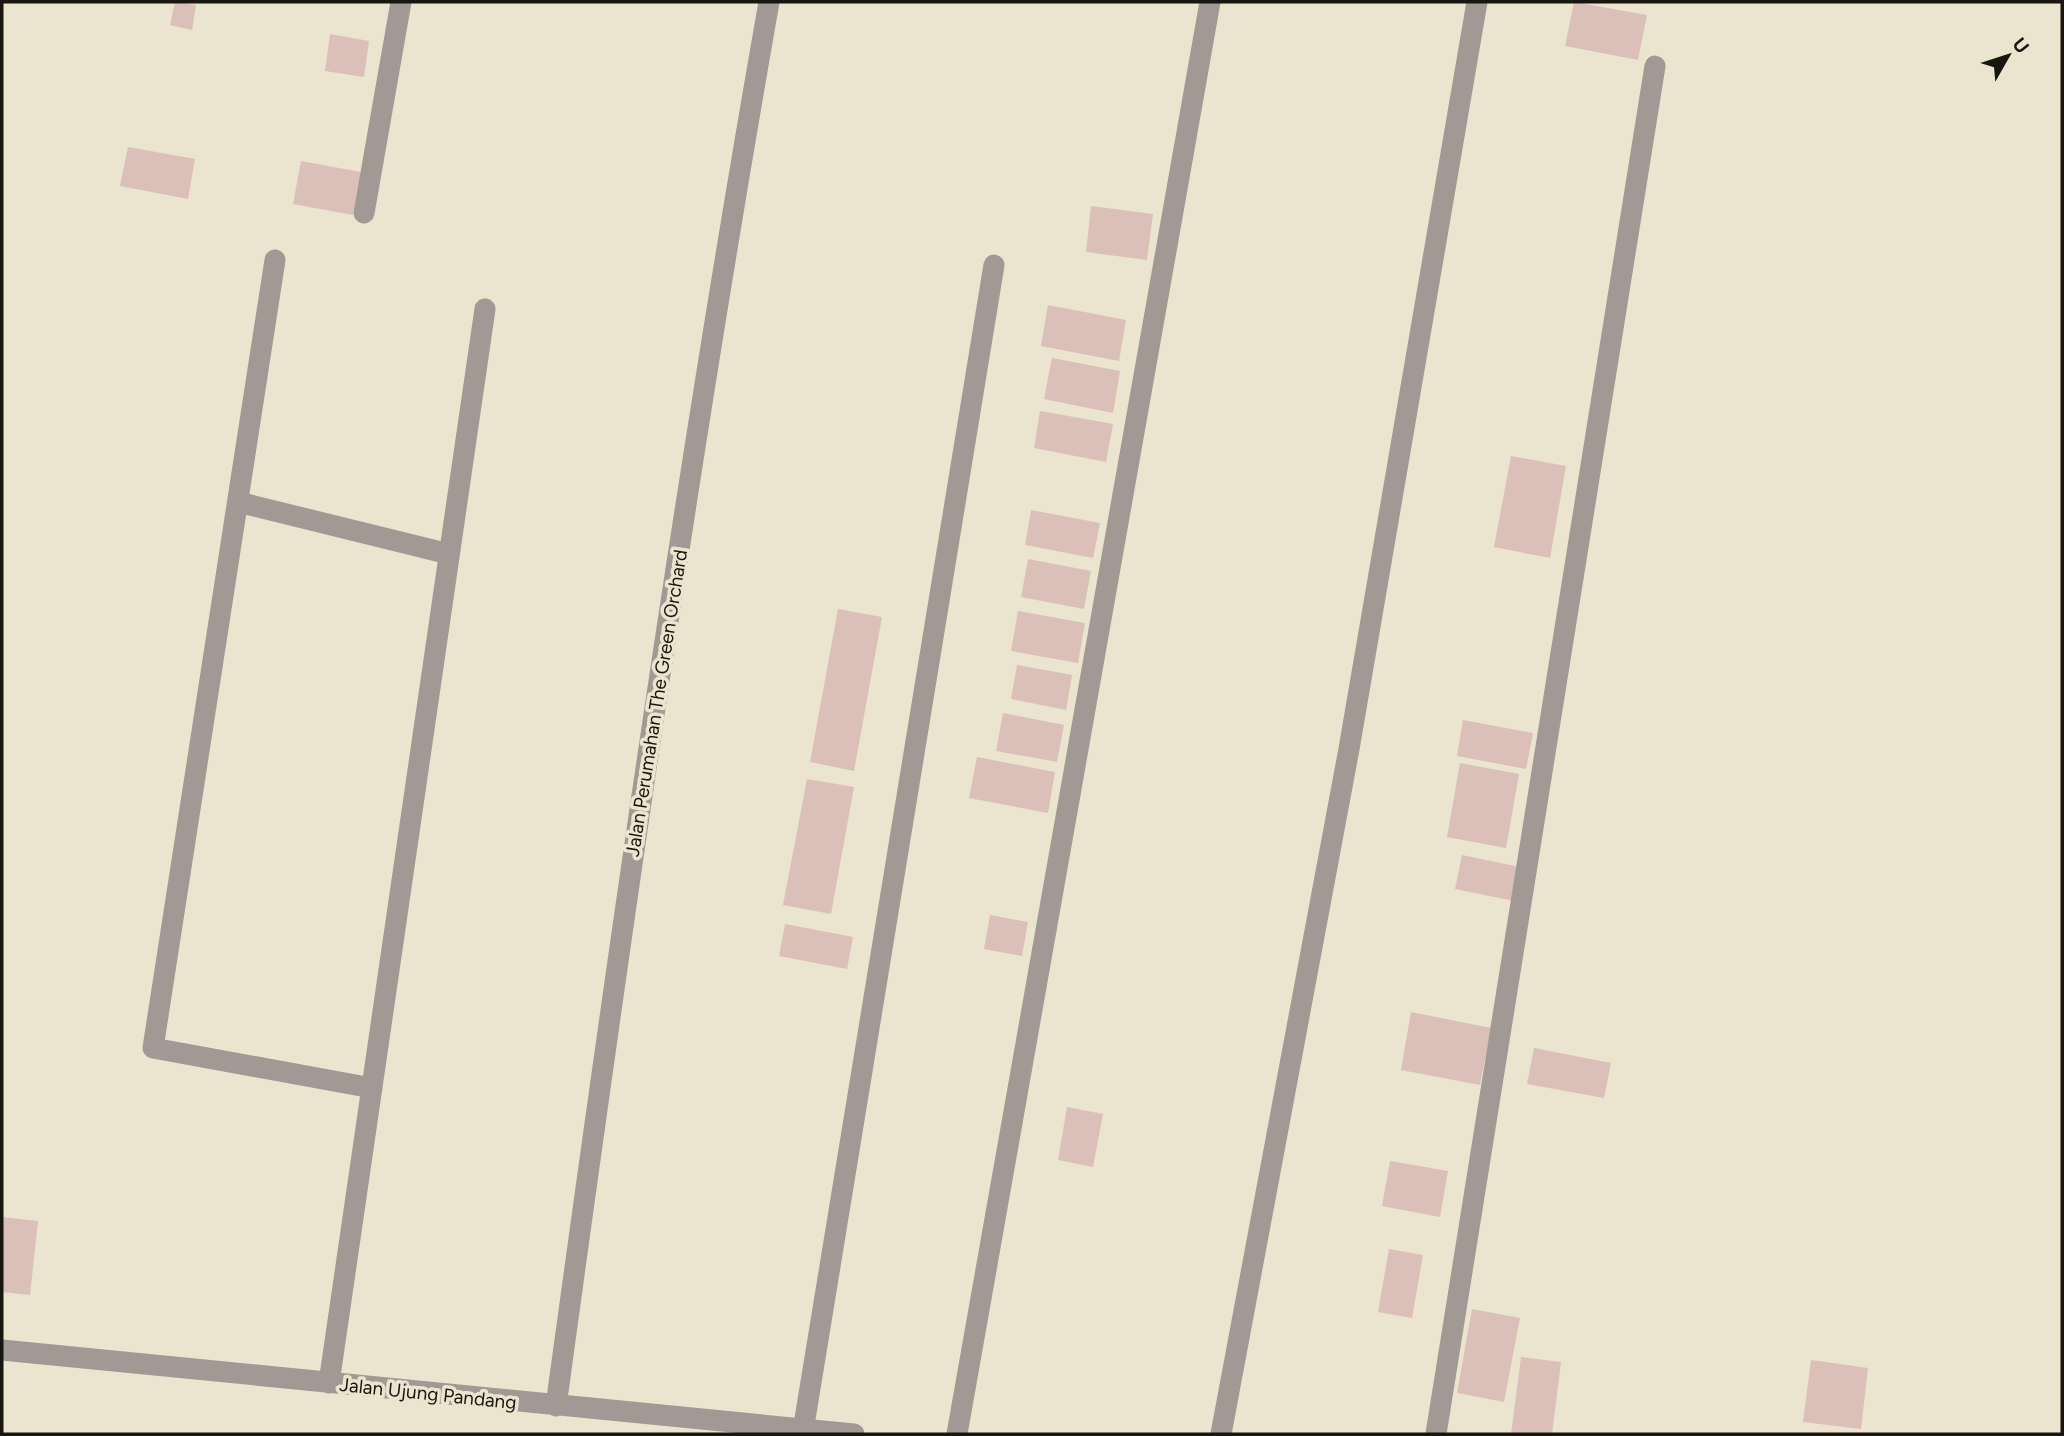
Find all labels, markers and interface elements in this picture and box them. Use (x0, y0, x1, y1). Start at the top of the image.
north arrow (1973, 21, 2043, 91)
text: U (2008, 33, 2034, 58)
street label: Jalan Perumahan The Green Orchard (621, 548, 692, 858)
street label: Jalan Ujung Pandang (338, 1373, 518, 1414)

